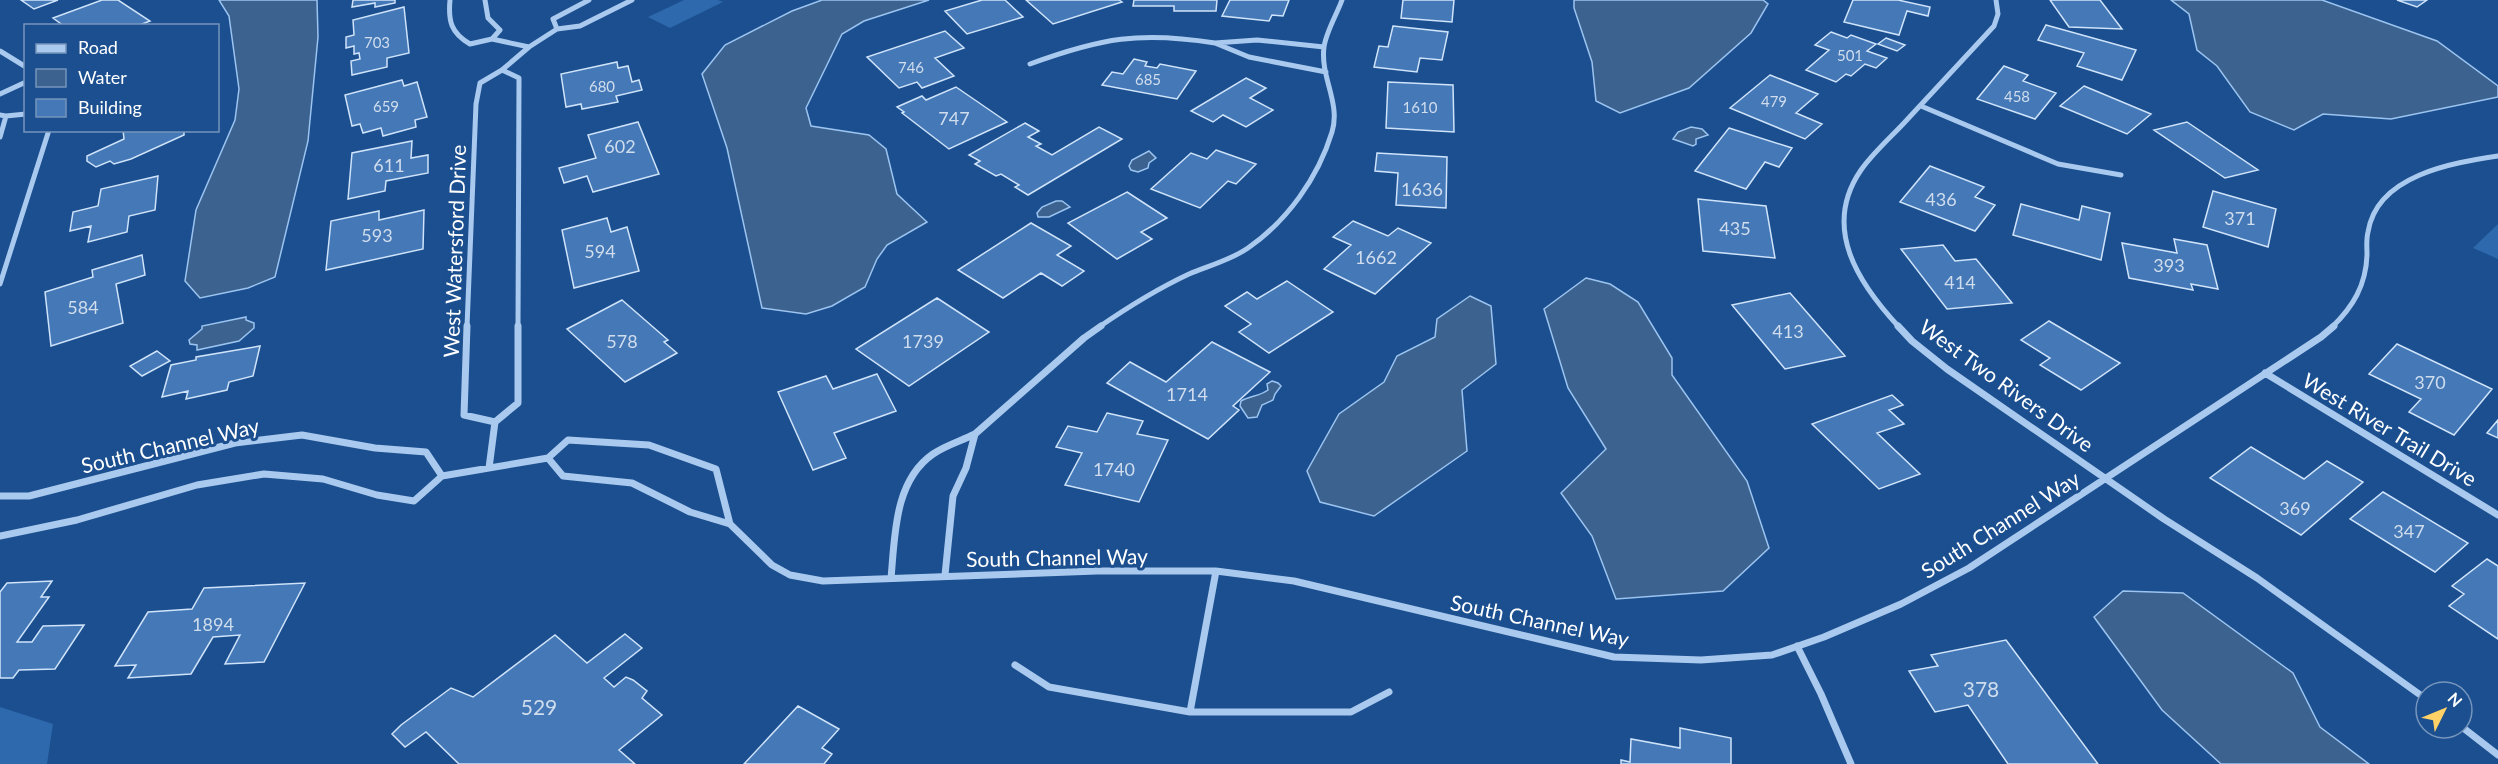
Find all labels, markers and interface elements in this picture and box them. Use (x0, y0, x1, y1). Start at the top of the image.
legend (24, 24, 219, 132)
house number: 703 (364, 33, 390, 51)
text: Road (78, 36, 118, 58)
house number: 501 (1837, 46, 1863, 64)
house number: 746 (898, 58, 924, 76)
text: Water (78, 66, 127, 88)
house number: 685 (1135, 70, 1161, 88)
house number: 680 (589, 77, 615, 95)
house number: 458 (2004, 87, 2030, 105)
house number: 479 (1761, 92, 1787, 110)
text: Building (78, 96, 142, 118)
house number: 659 (373, 97, 399, 115)
house number: 1610 (1403, 98, 1438, 116)
house number: 747 (938, 107, 970, 129)
house number: 602 (604, 135, 636, 157)
street label: West Watersford Drive (438, 144, 470, 358)
house number: 611 (373, 154, 405, 176)
house number: 1636 (1401, 178, 1443, 200)
house number: 436 (1925, 188, 1957, 210)
house number: 371 (2224, 207, 2256, 229)
house number: 435 (1719, 217, 1751, 239)
house number: 593 (361, 224, 393, 246)
house number: 594 (584, 240, 616, 262)
house number: 1662 (1355, 246, 1397, 268)
house number: 393 (2153, 254, 2185, 276)
house number: 414 (1944, 271, 1976, 293)
house number: 584 (67, 296, 99, 318)
street label: West Two Rivers Drive (1915, 313, 2099, 457)
house number: 413 (1772, 320, 1804, 342)
house number: 578 (606, 330, 638, 352)
house number: 1739 (902, 330, 944, 352)
street label: West River Trail Drive (2298, 367, 2482, 491)
house number: 370 (2414, 371, 2446, 393)
house number: 1714 (1166, 383, 1208, 405)
street label: South Channel Way (79, 412, 262, 478)
house number: 1740 (1093, 458, 1135, 480)
street label: South Channel Way (1916, 465, 2084, 583)
house number: 369 (2279, 497, 2311, 519)
house number: 347 (2393, 520, 2425, 542)
street label: South Channel Way (966, 543, 1148, 571)
street label: South Channel Way (1448, 589, 1632, 651)
house number: 1894 (192, 613, 234, 635)
house number: 378 (1963, 676, 1999, 701)
north arrow (2414, 680, 2474, 740)
text: N (2444, 688, 2466, 710)
house number: 529 (521, 694, 557, 719)

